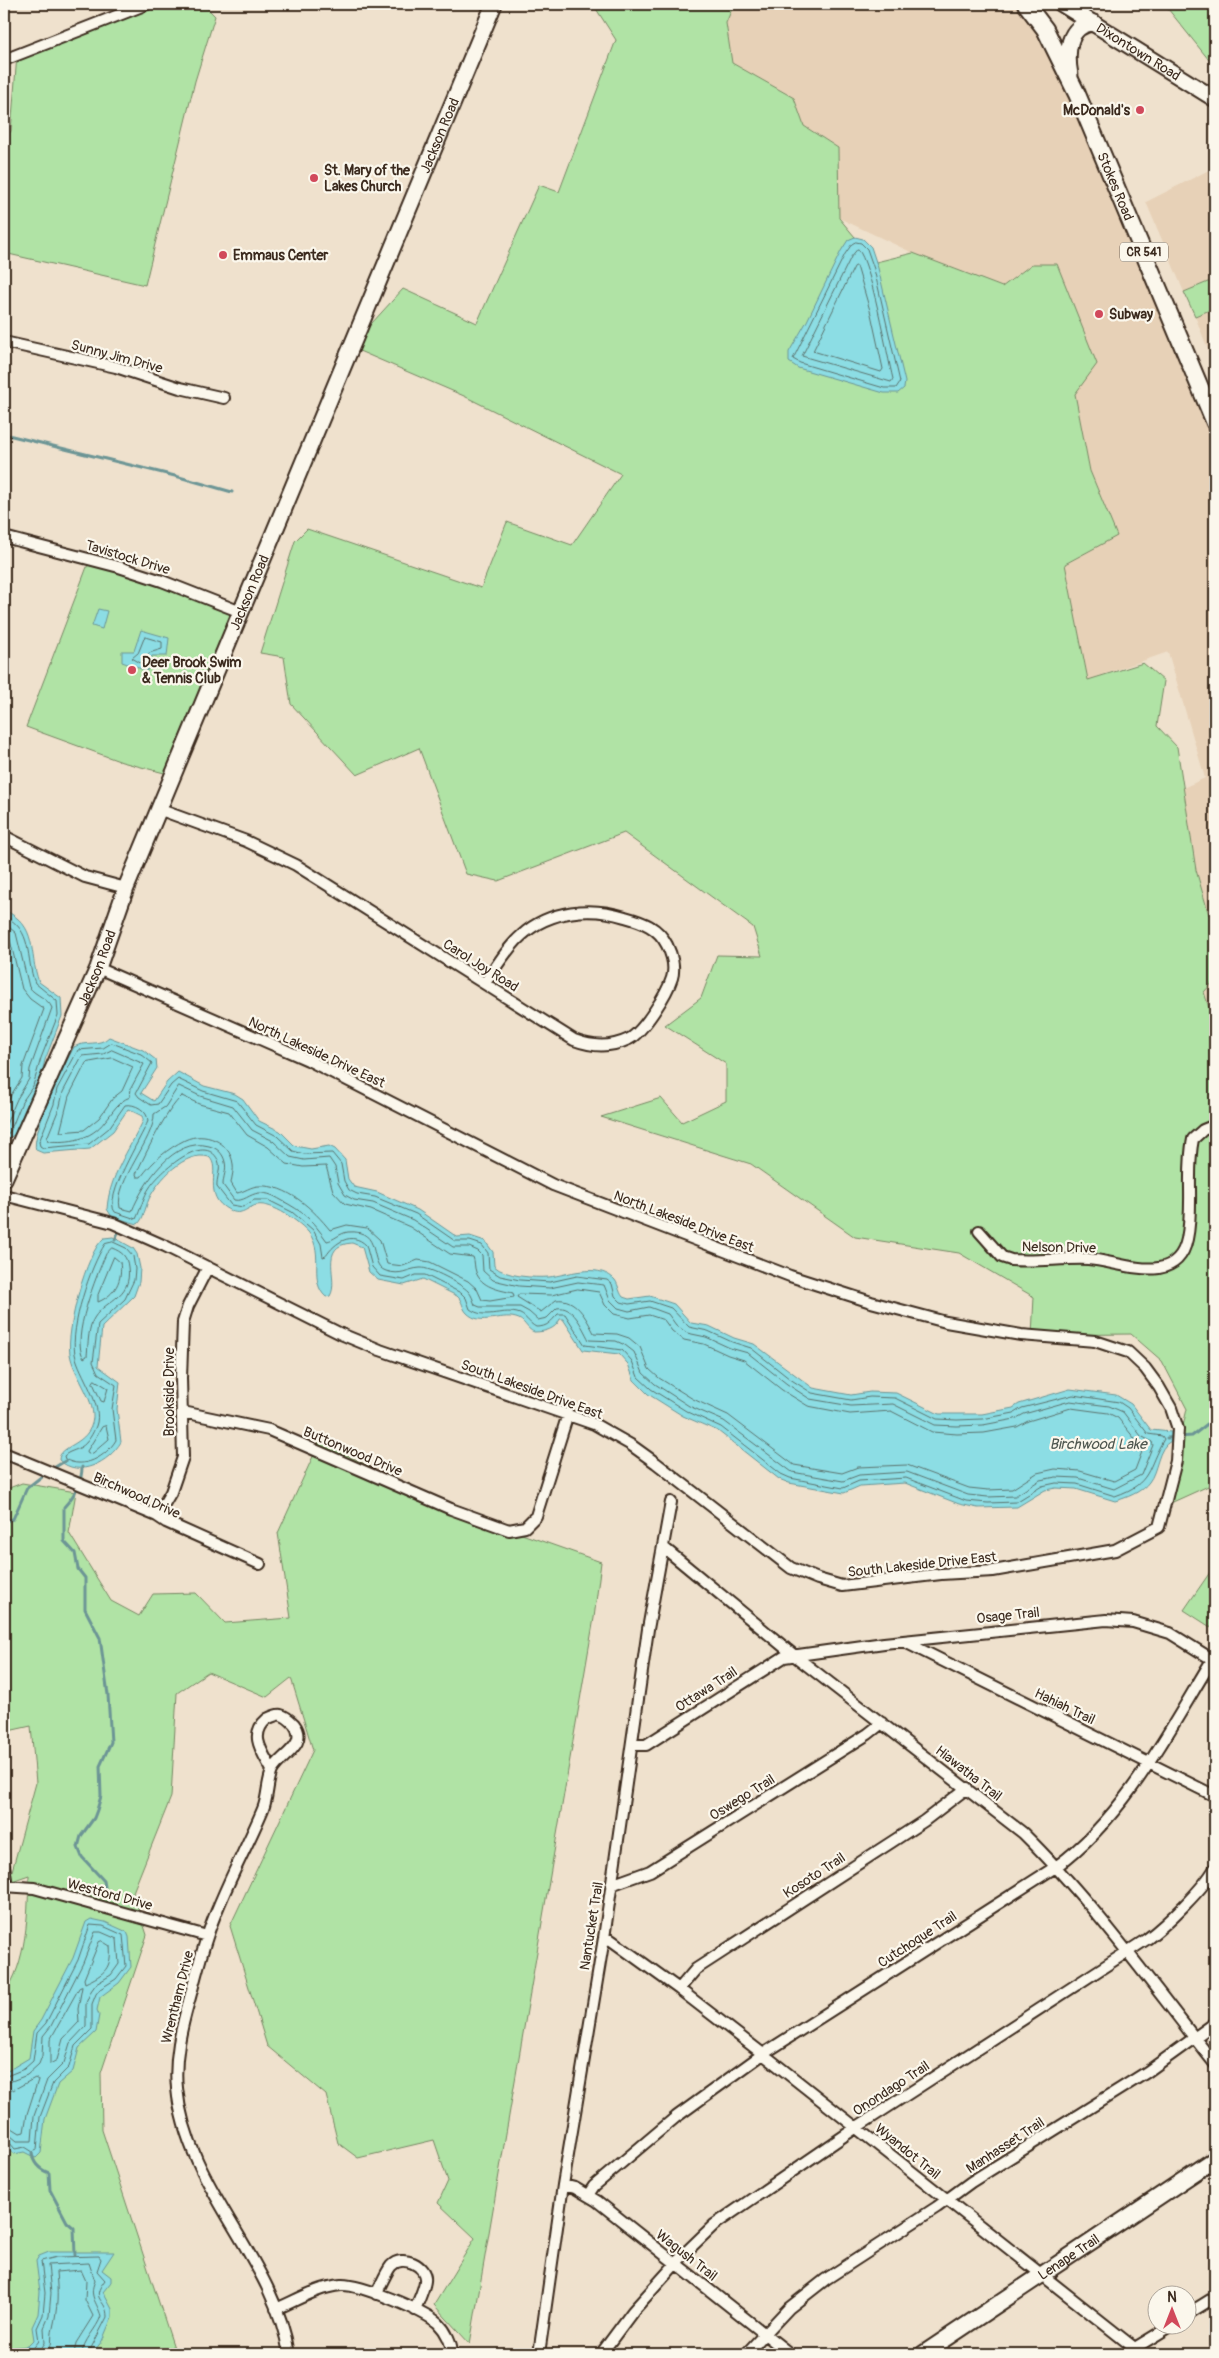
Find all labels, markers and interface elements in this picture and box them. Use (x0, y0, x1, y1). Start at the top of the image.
street label: Dixontown Road (1093, 19, 1184, 85)
street label: Jackson Road (417, 95, 463, 176)
place label: McDonald's (1063, 102, 1131, 119)
marker: McDonald's (1134, 104, 1146, 116)
street label: Stokes Road (1093, 150, 1137, 223)
place label: St. Mary of the Lakes Church (324, 162, 411, 195)
marker: St. Mary of the Lakes Church (308, 172, 320, 184)
road number: CR 541 (1120, 242, 1168, 262)
place label: Emmaus Center (233, 247, 329, 264)
marker: Emmaus Center (217, 249, 229, 261)
place label: Subway (1109, 306, 1153, 323)
marker: Subway (1093, 308, 1105, 320)
street label: Sunny Jim Drive (69, 336, 165, 377)
street label: Tavistock Drive (84, 537, 172, 578)
street label: Jackson Road (226, 552, 273, 633)
place label: Deer Brook Swim & Tennis Club (142, 654, 242, 687)
marker: Deer Brook Swim & Tennis Club (126, 664, 138, 676)
street label: Jackson Road (74, 928, 120, 1008)
street label: Carol Joy Road (440, 935, 522, 995)
street label: North Lakeside Drive East (246, 1013, 388, 1092)
street label: North Lakeside Drive East (611, 1187, 757, 1256)
street label: Nelson Drive (1022, 1238, 1096, 1257)
street label: Brookside Drive (161, 1347, 178, 1437)
street label: South Lakeside Drive East (459, 1356, 605, 1423)
street label: Buttonwood Drive (301, 1423, 405, 1480)
water label: Birchwood Lake (1049, 1435, 1148, 1454)
street label: Birchwood Drive (91, 1469, 183, 1522)
street label: South Lakeside Drive East (847, 1548, 998, 1581)
street label: Osage Trail (976, 1604, 1040, 1627)
street label: Ottawa Trail (672, 1663, 740, 1716)
street label: Hahiah Trail (1032, 1684, 1098, 1728)
street label: Hiawatha Trail (932, 1742, 1005, 1805)
street label: Oswego Trail (706, 1771, 778, 1824)
street label: Kosoto Trail (780, 1849, 849, 1902)
street label: Westford Drive (65, 1875, 154, 1914)
street label: Nantucket Trail (576, 1881, 607, 1971)
street label: Cutchoque Trail (875, 1908, 960, 1971)
street label: Wrentham Drive (158, 1949, 197, 2045)
street label: Onondago Trail (850, 2057, 933, 2120)
street label: Manhasset Trail (963, 2114, 1048, 2177)
street label: Wyandot Trail (871, 2120, 944, 2183)
street label: Wagush Trail (653, 2226, 721, 2285)
street label: Lenape Trail (1035, 2231, 1103, 2284)
north arrow (1146, 2286, 1196, 2336)
text: N (1167, 2289, 1177, 2306)

